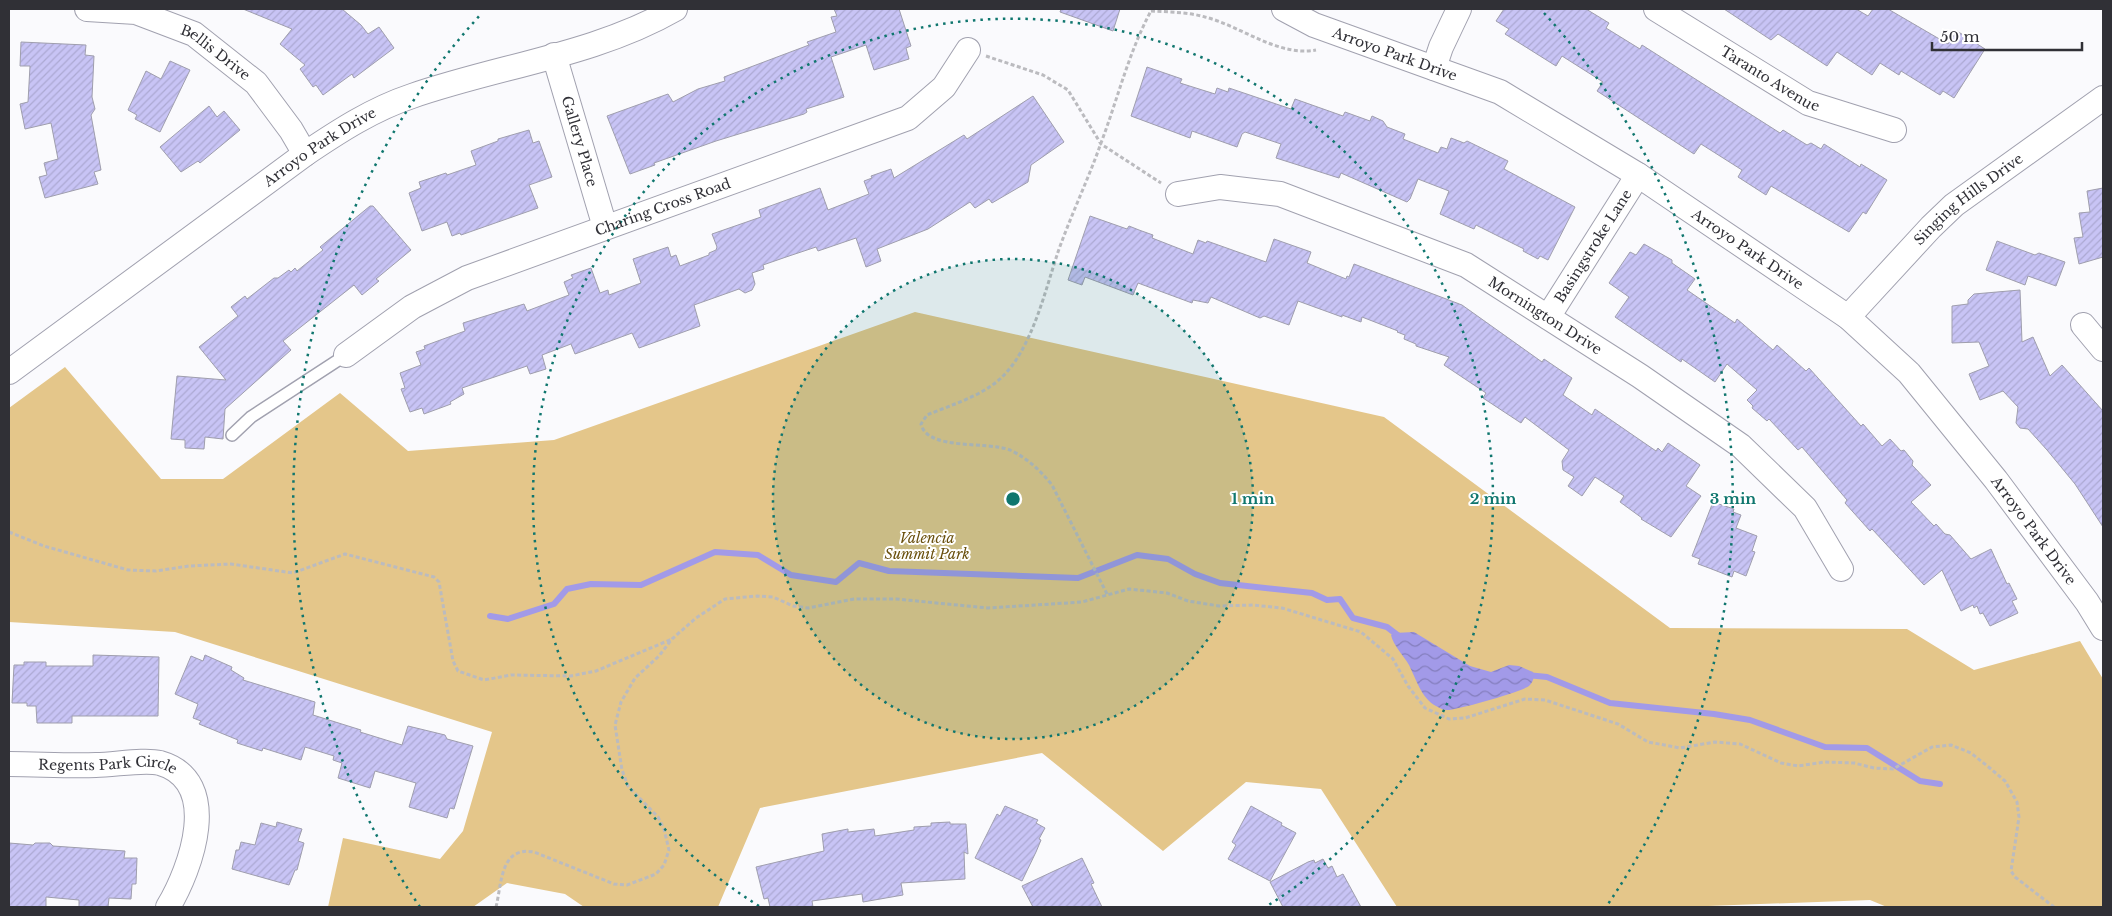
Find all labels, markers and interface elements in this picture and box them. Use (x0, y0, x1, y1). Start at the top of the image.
scale bar (1932, 20, 2082, 52)
street label: Bellis Drive (178, 21, 254, 84)
street label: Arroyo Park Drive (1329, 23, 1460, 85)
text: 50 m (1940, 27, 1980, 46)
street label: Taranto Avenue (1717, 42, 1822, 115)
street label: Gallery Place (558, 94, 602, 189)
street label: Arroyo Park Drive (259, 103, 379, 191)
street label: Singing Hills Drive (1910, 149, 2026, 249)
street label: Charing Cross Road (592, 174, 734, 240)
street label: Basingstroke Lane (1550, 186, 1636, 306)
street label: Arroyo Park Drive (1687, 204, 1807, 293)
street label: Mornington Drive (1485, 273, 1605, 358)
street label: Arroyo Park Drive (1987, 472, 2080, 589)
text: 1 min (1231, 489, 1275, 508)
text: 2 min (1470, 489, 1516, 508)
text: 3 min (1710, 489, 1756, 508)
centre of rings (1004, 490, 1022, 508)
park label: Valencia Summit Park (885, 529, 969, 563)
street label: Regents Park Circle (38, 753, 181, 778)

